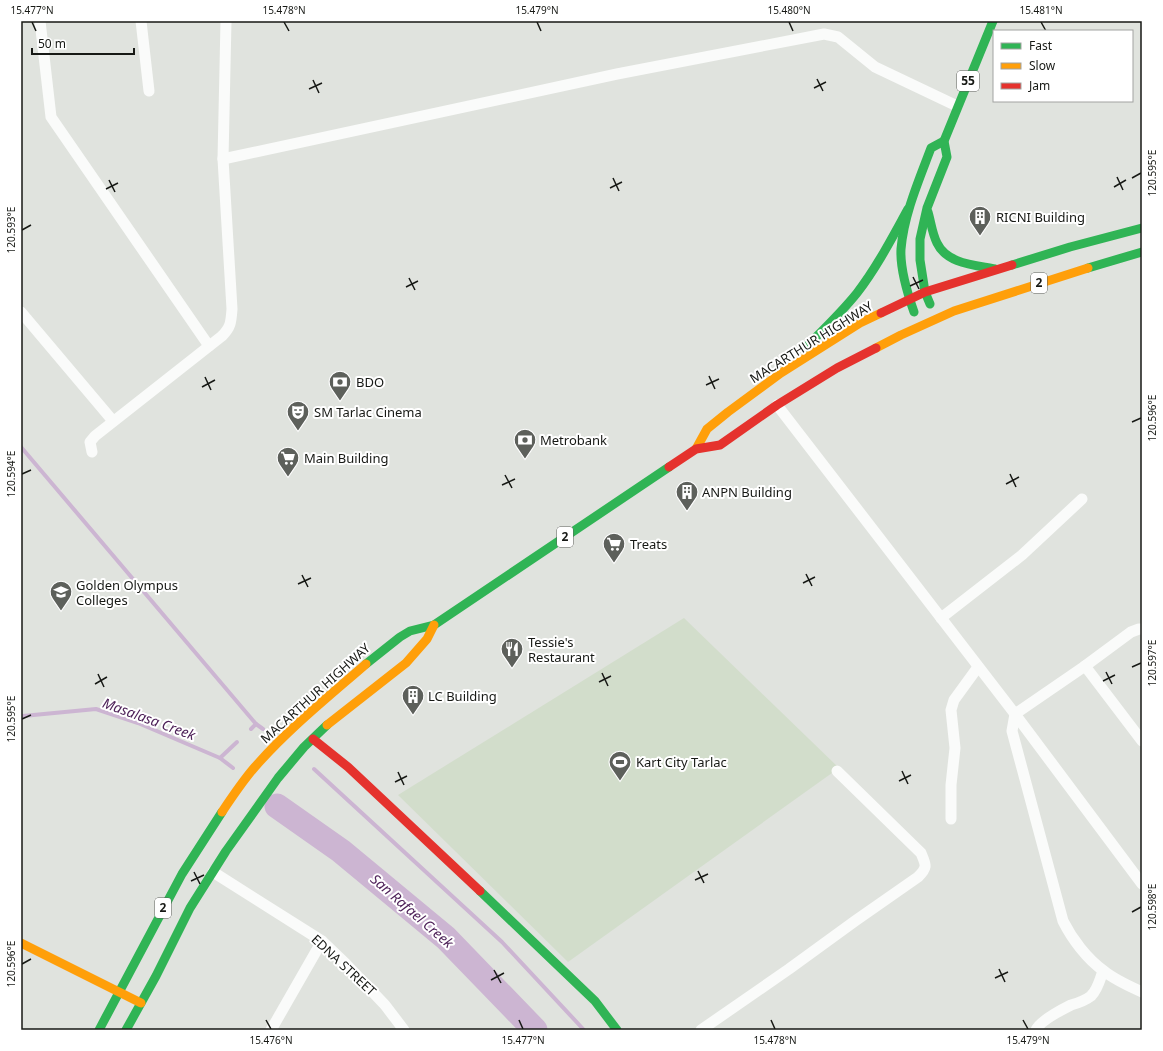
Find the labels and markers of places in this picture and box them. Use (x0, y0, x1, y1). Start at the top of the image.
building icon: RICNI Building (967, 204, 993, 237)
place label: RICNI Building (996, 208, 1085, 226)
bank icon: BDO (327, 369, 353, 402)
place label: BDO (356, 373, 384, 391)
theatre icon: SM Tarlac Cinema (285, 399, 311, 432)
place label: SM Tarlac Cinema (314, 403, 422, 421)
bank icon: Metrobank (512, 427, 538, 460)
place label: Metrobank (540, 431, 607, 449)
supermarket icon: Main Building (275, 445, 301, 478)
place label: Main Building (304, 449, 388, 467)
building icon: ANPN Building (674, 479, 700, 512)
place label: ANPN Building (702, 483, 792, 501)
supermarket icon: Treats (601, 531, 627, 564)
place label: Treats (630, 535, 667, 553)
place label: Golden Olympus Colleges (76, 576, 178, 609)
school or university icon: Golden Olympus Colleges (48, 579, 74, 612)
place label: Tessie's Restaurant (528, 633, 595, 666)
restaurant icon: Tessie's Restaurant (499, 636, 525, 669)
building icon: LC Building (400, 683, 426, 716)
place label: LC Building (428, 687, 497, 705)
sports icon: Kart City Tarlac (607, 749, 633, 782)
place label: Kart City Tarlac (636, 753, 727, 771)

